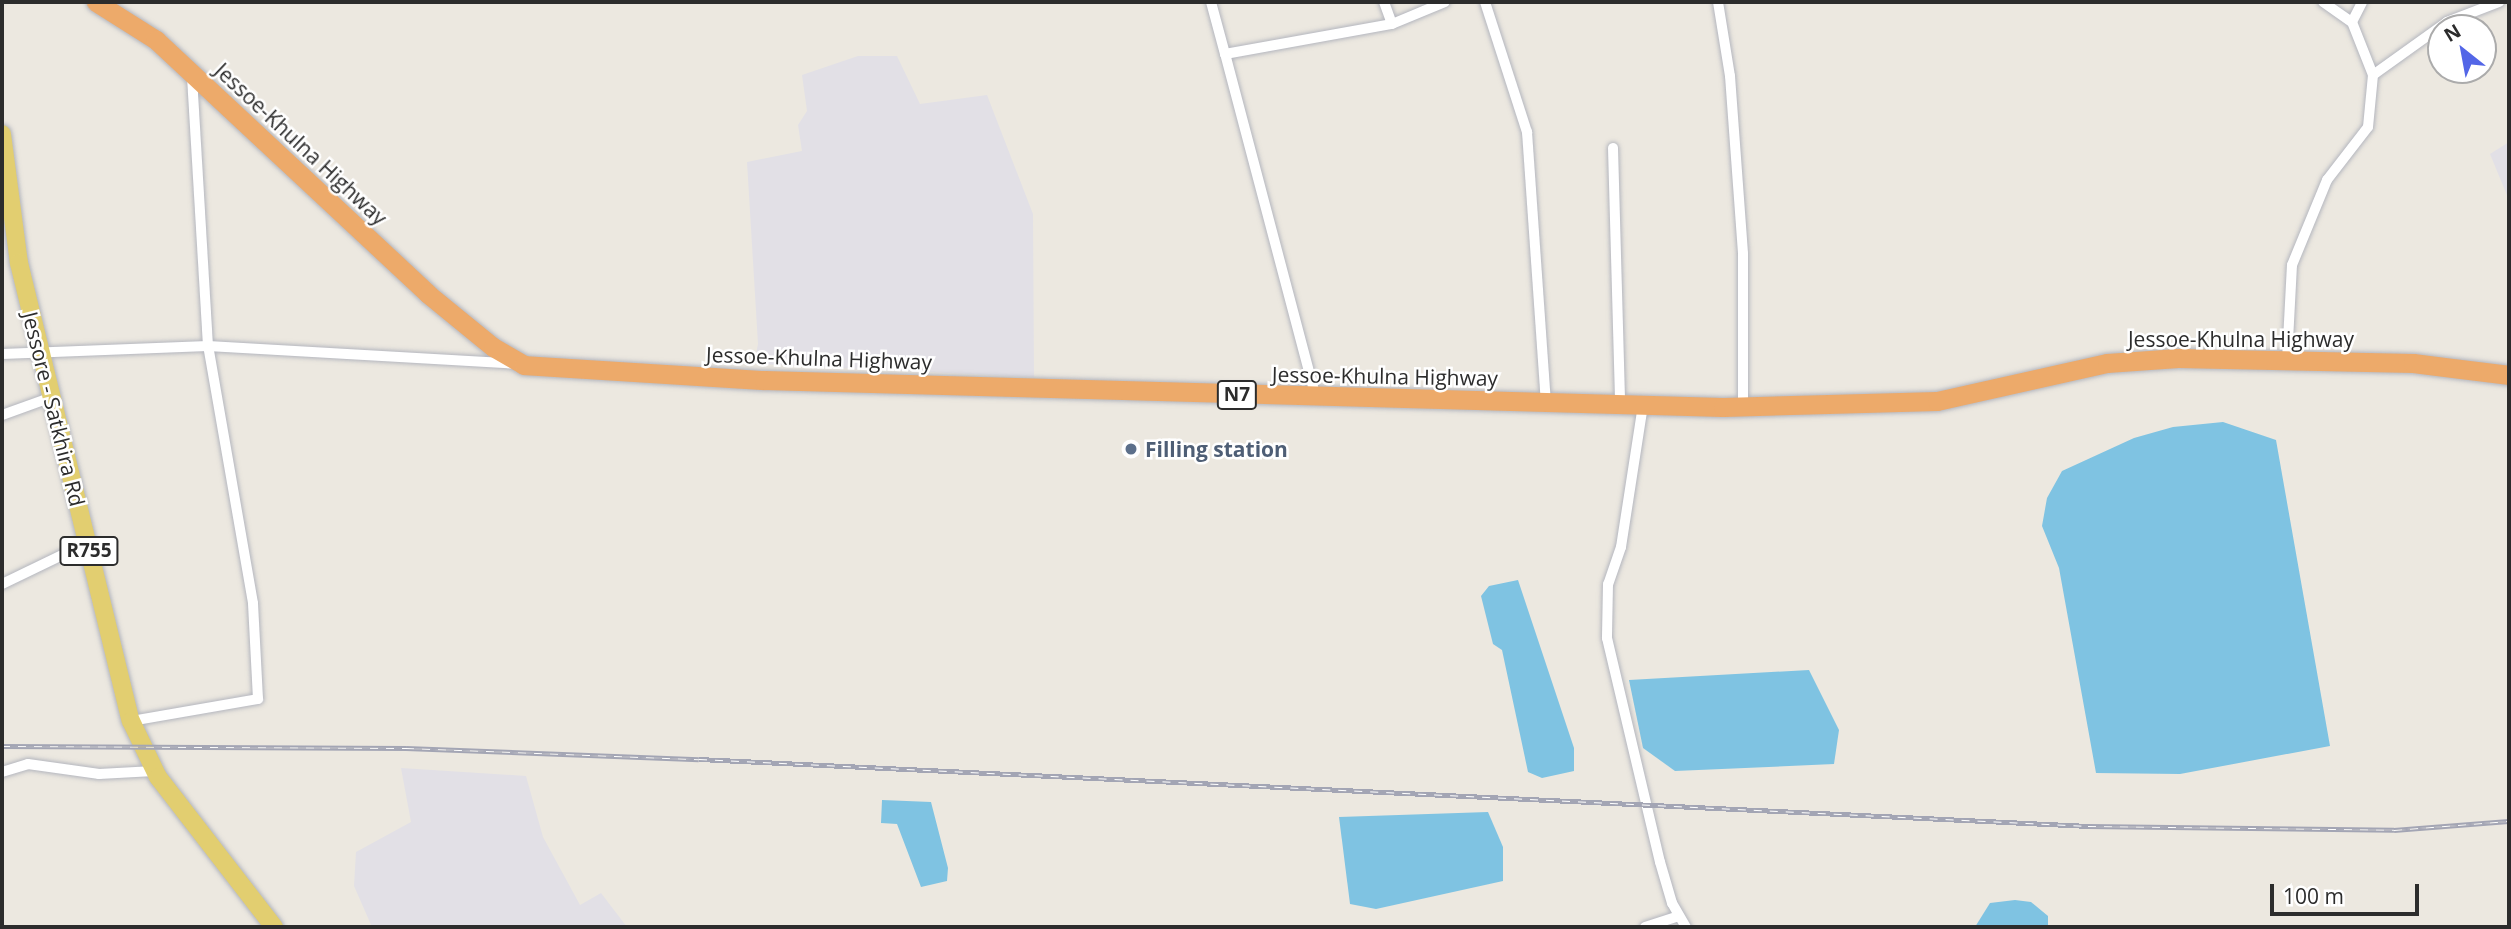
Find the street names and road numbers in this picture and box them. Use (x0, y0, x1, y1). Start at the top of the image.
street label: Jessoe-Khulna Highway (210, 58, 392, 230)
street label: Jessore - Satkhira Rd (18, 309, 90, 509)
street label: Jessoe-Khulna Highway (2128, 326, 2354, 352)
street label: Jessoe-Khulna Highway (706, 341, 932, 375)
street label: Jessoe-Khulna Highway (1272, 361, 1498, 391)
road number: N7 (1216, 380, 1258, 410)
road number: R755 (59, 536, 119, 566)

